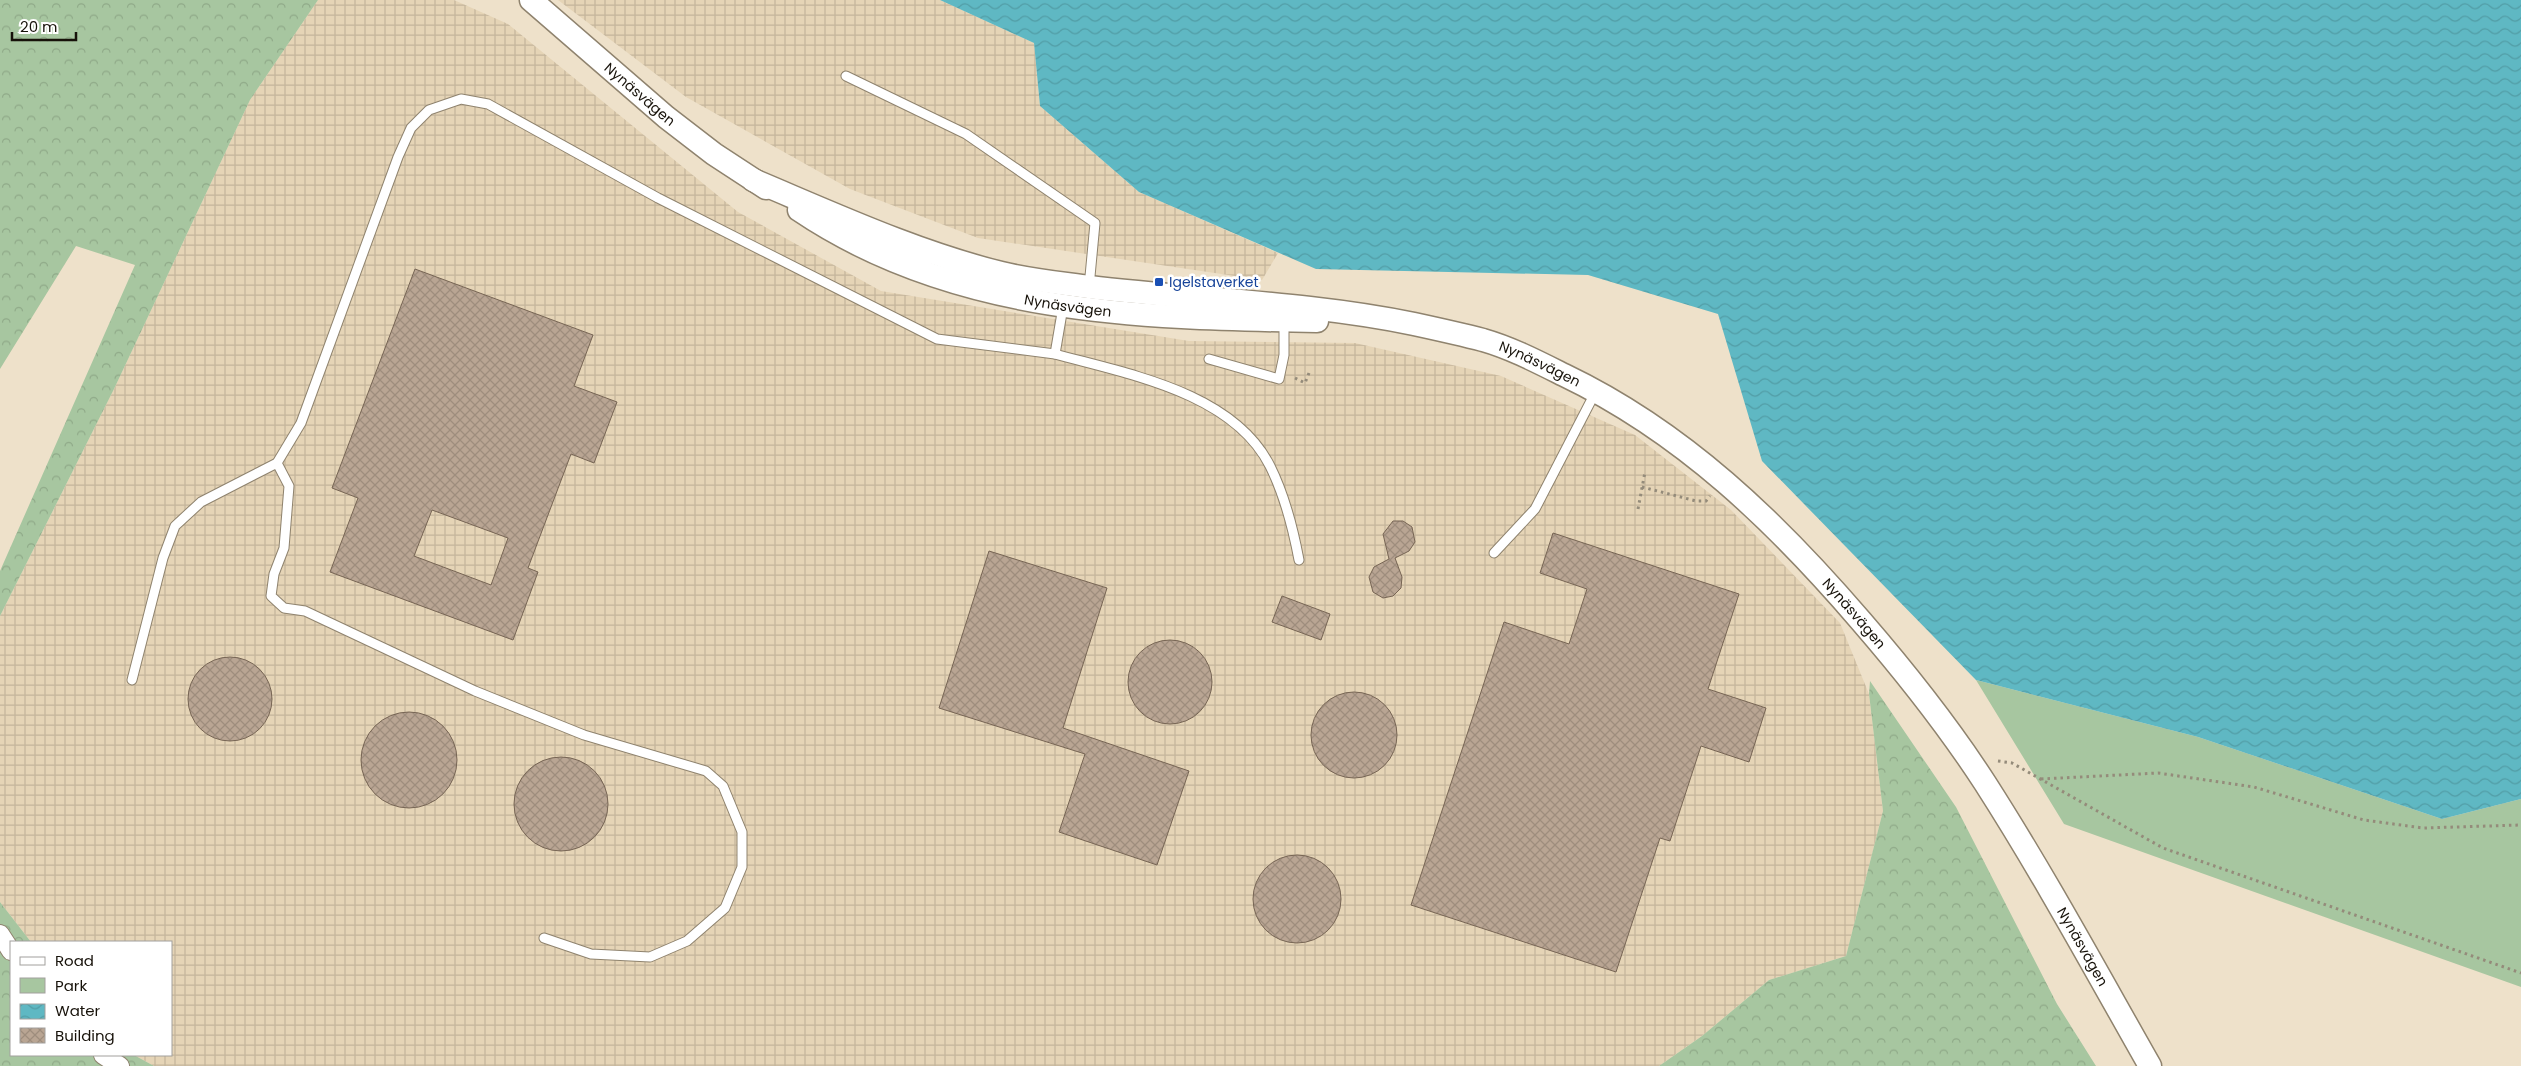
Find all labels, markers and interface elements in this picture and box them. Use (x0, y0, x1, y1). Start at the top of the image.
scale bar (12, 10, 76, 42)
text: 20 m (20, 16, 58, 37)
street label: Nynäsvägen (600, 58, 679, 131)
place label: Igelstaverket (1169, 272, 1259, 292)
marker: Igelstaverket (1153, 276, 1165, 288)
street label: Nynäsvägen (1023, 289, 1112, 322)
street label: Nynäsvägen (1496, 336, 1584, 392)
street label: Nynäsvägen (1818, 574, 1891, 653)
street label: Nynäsvägen (2052, 904, 2113, 990)
legend (10, 941, 172, 1056)
text: Road (55, 950, 94, 971)
text: Park (55, 975, 87, 996)
text: Water (55, 1000, 101, 1021)
text: Building (55, 1025, 115, 1046)

